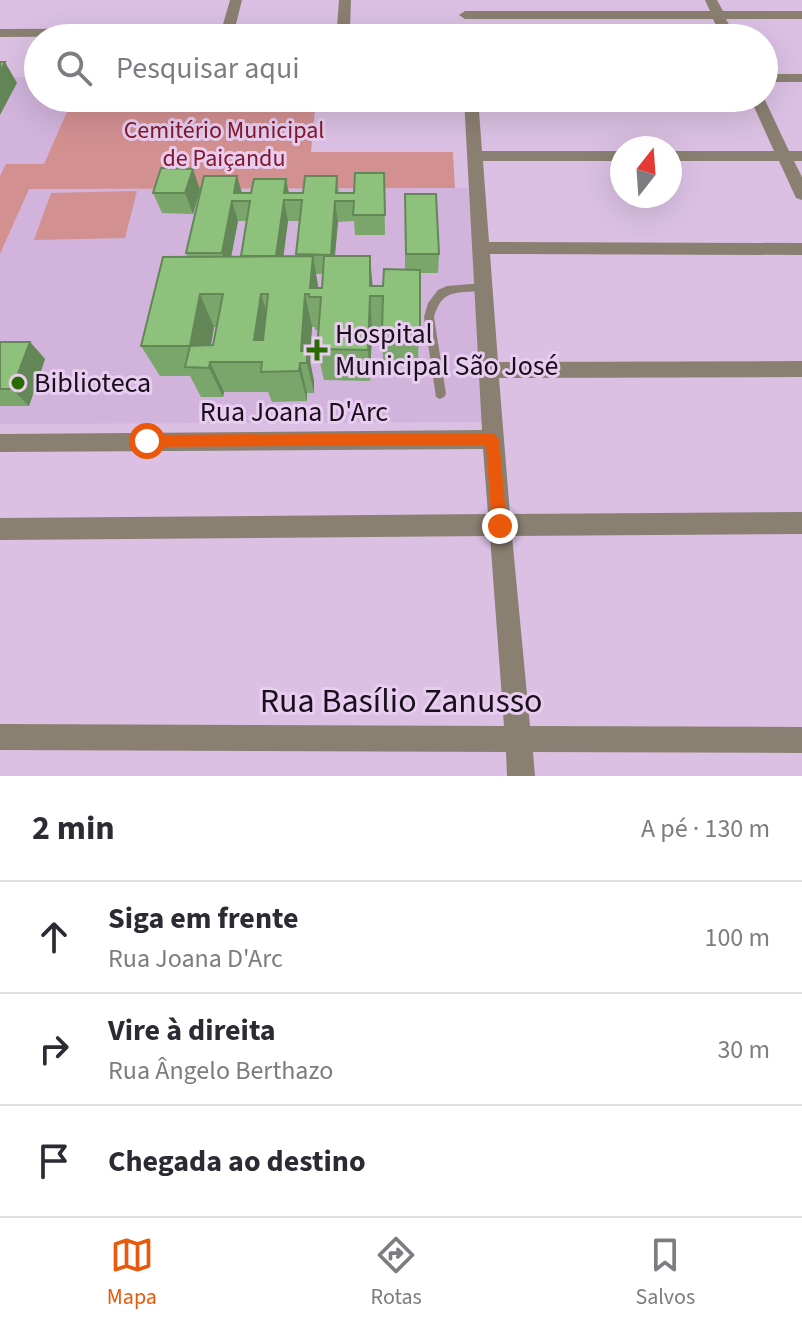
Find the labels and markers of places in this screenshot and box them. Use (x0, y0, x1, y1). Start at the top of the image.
place label: Hospital Municipal São José (335, 314, 558, 386)
marker: Hospital Municipal São José (306, 339, 328, 361)
place label: Biblioteca (34, 363, 151, 403)
marker: Biblioteca (9, 374, 27, 392)

